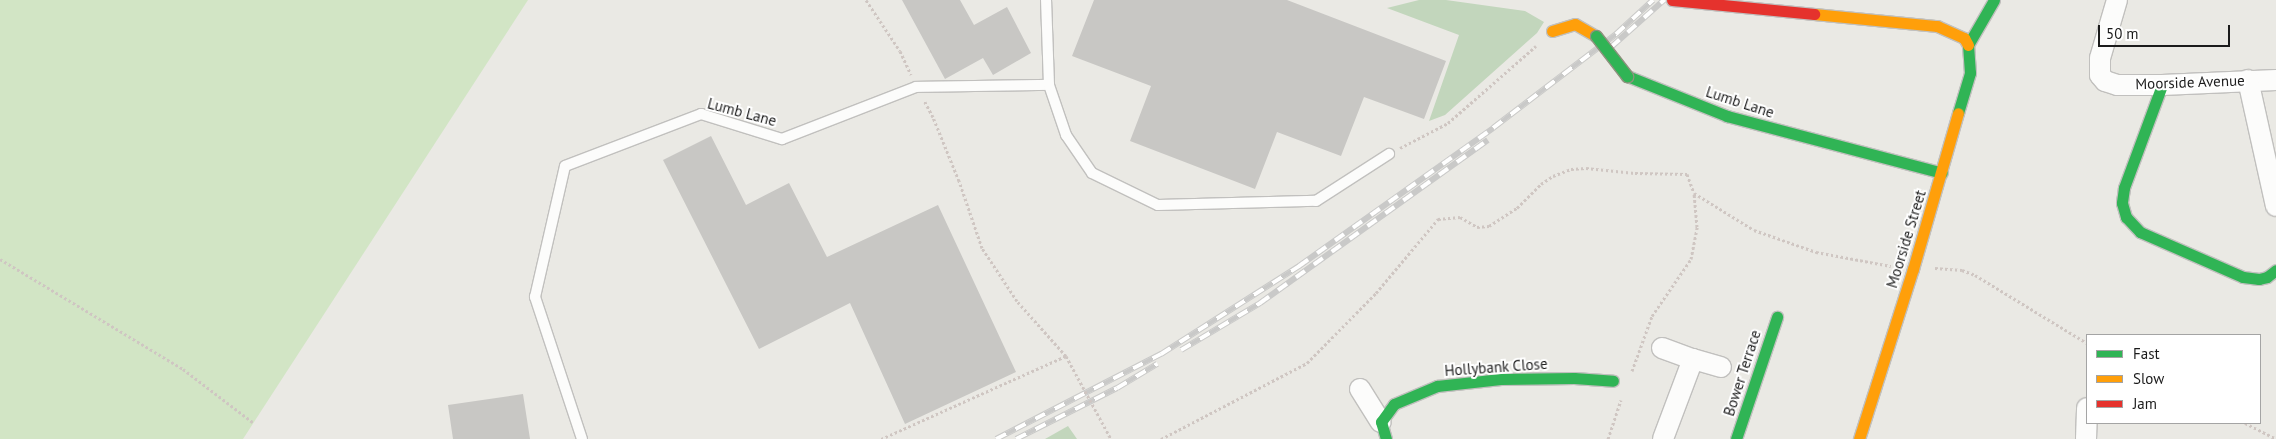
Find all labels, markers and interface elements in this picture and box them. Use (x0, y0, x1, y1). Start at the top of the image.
scale bar (2101, 15, 2234, 47)
text: 50 m (2106, 24, 2139, 43)
street label: Moorside Avenue (2135, 71, 2245, 93)
street label: Lumb Lane (1704, 83, 1776, 121)
street label: Lumb Lane (706, 94, 778, 130)
street label: Moorside Street (1883, 188, 1929, 290)
street label: Bower Terrace (1720, 327, 1764, 419)
legend (2086, 334, 2261, 424)
text: Fast (2133, 344, 2160, 363)
street label: Hollybank Close (1444, 354, 1548, 380)
text: Slow (2133, 369, 2164, 388)
text: Jam (2133, 394, 2157, 413)

